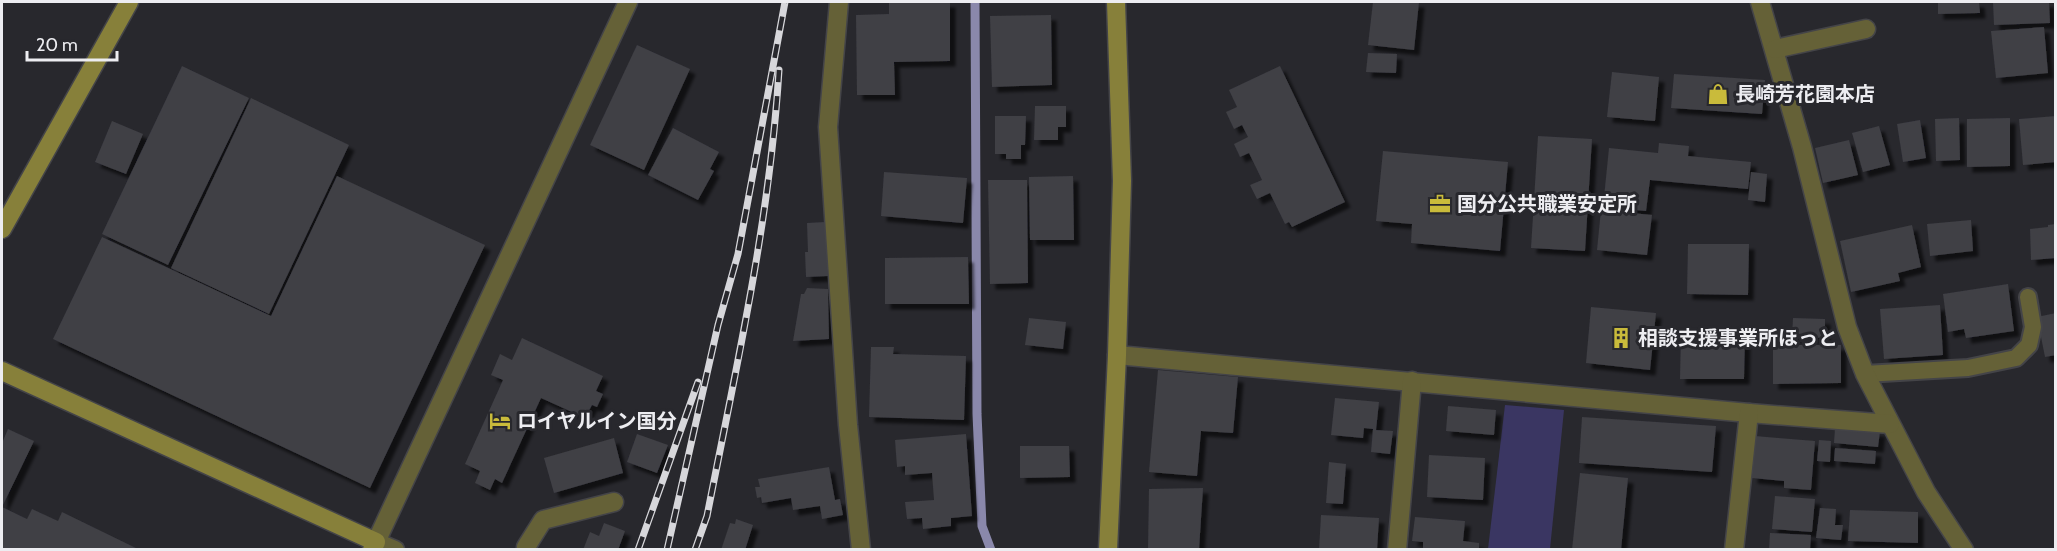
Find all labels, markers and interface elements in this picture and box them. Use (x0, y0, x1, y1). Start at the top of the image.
scale bar (27, 24, 117, 62)
text: 20 m (36, 34, 78, 56)
shop icon: 長崎芳花園本店 (1706, 82, 1730, 106)
place label: 長崎芳花園本店 (1735, 82, 1875, 106)
office icon: 国分公共職業安定所 (1428, 192, 1452, 216)
place label: 国分公共職業安定所 (1457, 192, 1637, 216)
building icon: 相談支援事業所ほっと (1609, 326, 1633, 350)
place label: 相談支援事業所ほっと (1638, 326, 1838, 350)
hotel icon: ロイヤルイン国分 (488, 409, 512, 433)
place label: ロイヤルイン国分 (517, 409, 676, 433)

